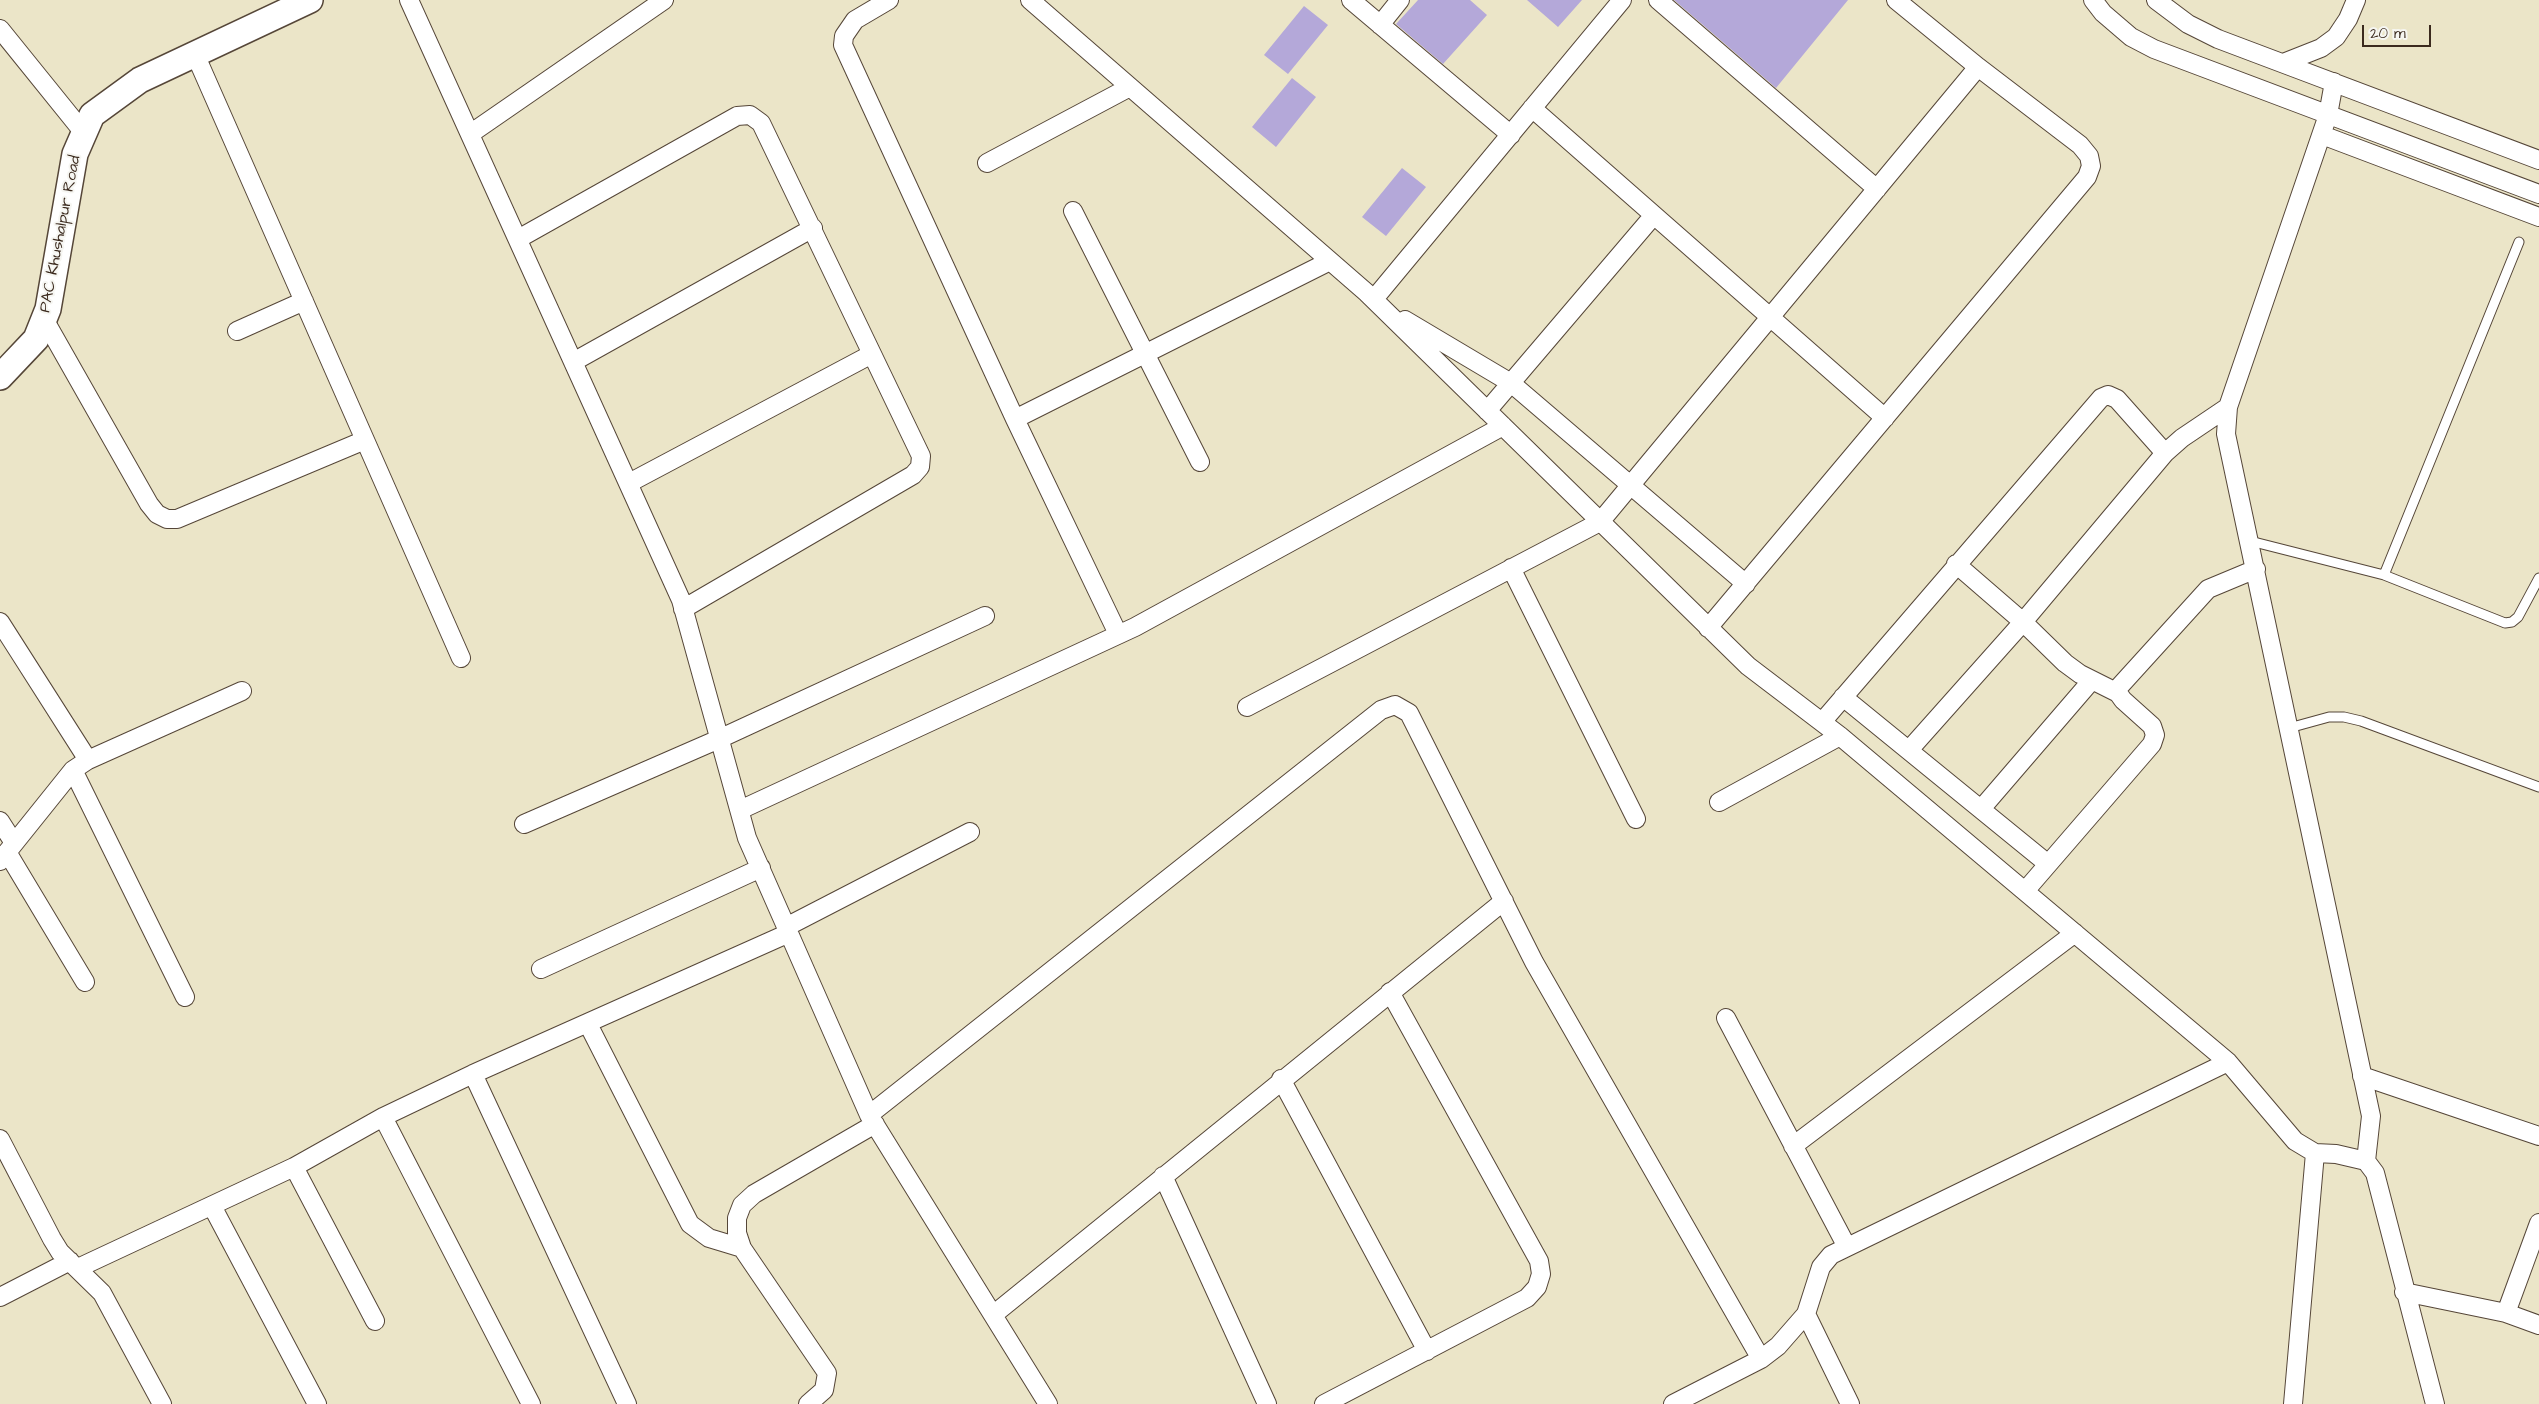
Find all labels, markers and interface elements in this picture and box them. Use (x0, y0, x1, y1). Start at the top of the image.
scale bar (2364, 15, 2433, 47)
text: 20 m (2370, 23, 2406, 44)
street label: PAC Khushalpur Road (36, 154, 86, 314)

